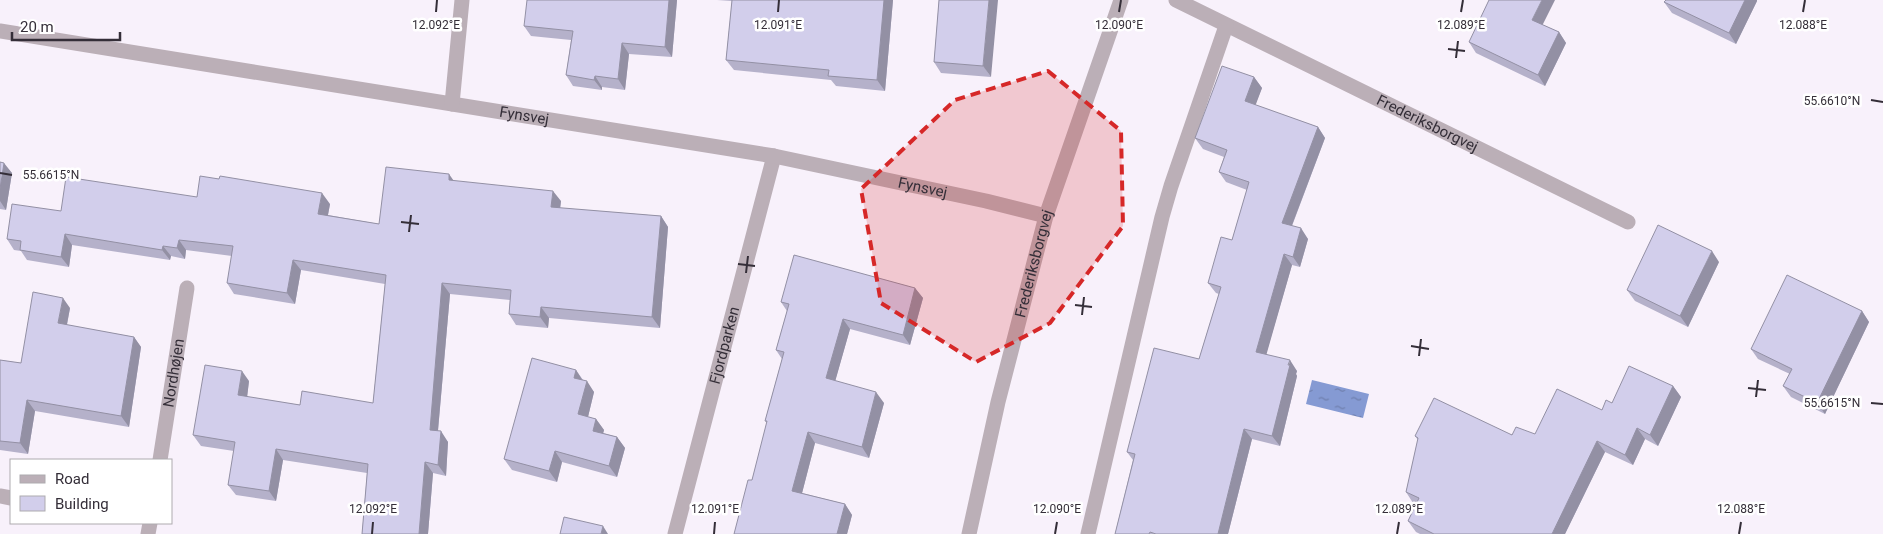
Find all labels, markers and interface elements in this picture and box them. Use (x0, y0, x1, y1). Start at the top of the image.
scale bar (12, 10, 120, 42)
text: 20 m (20, 18, 54, 36)
text: 12.092°E (412, 18, 460, 32)
text: 12.091°E (754, 18, 802, 32)
text: 12.090°E (1095, 18, 1143, 32)
text: 12.089°E (1437, 18, 1485, 32)
text: 12.088°E (1779, 18, 1827, 32)
street label: Frederiksborgvej (1374, 91, 1481, 156)
text: 55.6610°N (1804, 94, 1860, 108)
street label: Fynsvej (498, 103, 550, 129)
text: 55.6615°N (23, 168, 79, 182)
street label: Fynsvej (896, 174, 949, 202)
street label: Frederiksborgvej (1011, 207, 1057, 320)
street label: Fjordparken (706, 305, 743, 386)
street label: Nordhøjen (159, 337, 188, 409)
text: 55.6615°N (1804, 396, 1860, 410)
legend (10, 459, 172, 524)
text: Road (55, 470, 89, 488)
text: Building (55, 495, 109, 513)
text: 12.092°E (349, 502, 397, 516)
text: 12.091°E (691, 502, 739, 516)
text: 12.090°E (1033, 502, 1081, 516)
text: 12.089°E (1375, 502, 1423, 516)
text: 12.088°E (1717, 502, 1765, 516)

